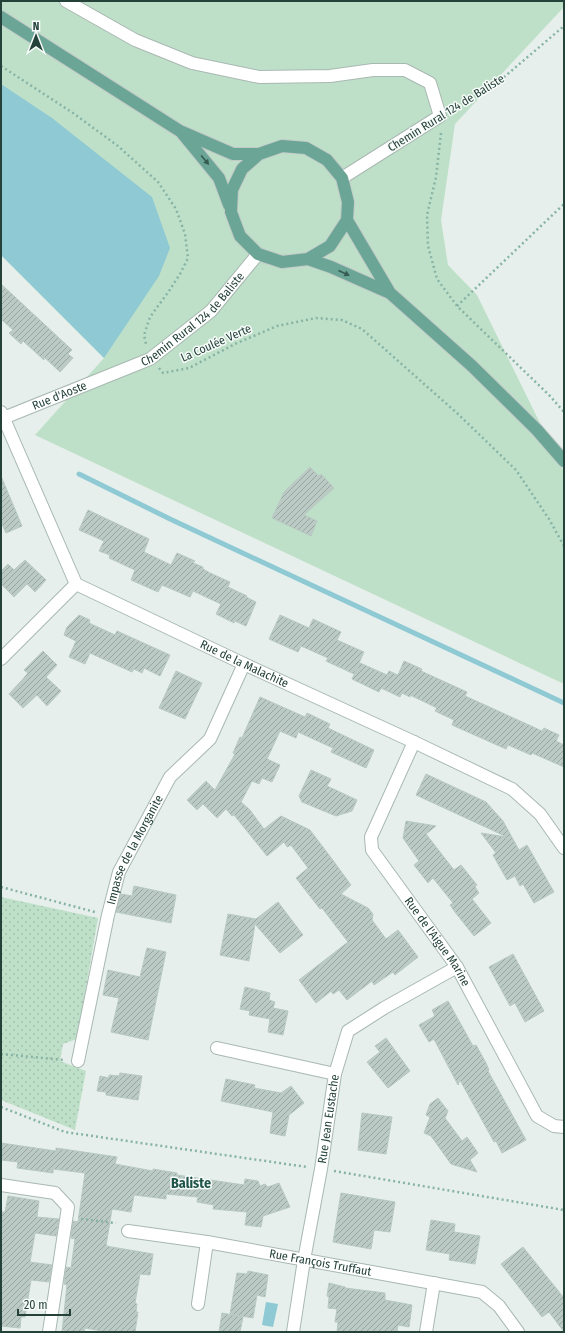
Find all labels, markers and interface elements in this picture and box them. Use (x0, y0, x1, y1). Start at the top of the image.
north arrow (16, 16, 56, 56)
text: N (33, 20, 39, 33)
street label: Chemin Rural 124 de Baliste (385, 71, 507, 155)
one-way arrow (200, 155, 209, 166)
street label: Chemin Rural 124 de Baliste (139, 269, 247, 369)
one-way arrow (339, 270, 350, 276)
street label: La Coulée Verte (179, 321, 254, 365)
street label: Rue d'Aoste (30, 378, 89, 413)
street label: Rue de la Malachite (198, 637, 291, 691)
street label: Impasse de la Morganite (104, 793, 166, 906)
street label: Rue de l'Aigue Marine (401, 894, 473, 989)
street label: Rue Jean Eustache (315, 1073, 342, 1164)
district label: Baliste (171, 1175, 211, 1192)
street label: Rue François Truffaut (268, 1246, 373, 1279)
scale bar (18, 1291, 70, 1317)
text: 20 m (24, 1298, 48, 1312)

